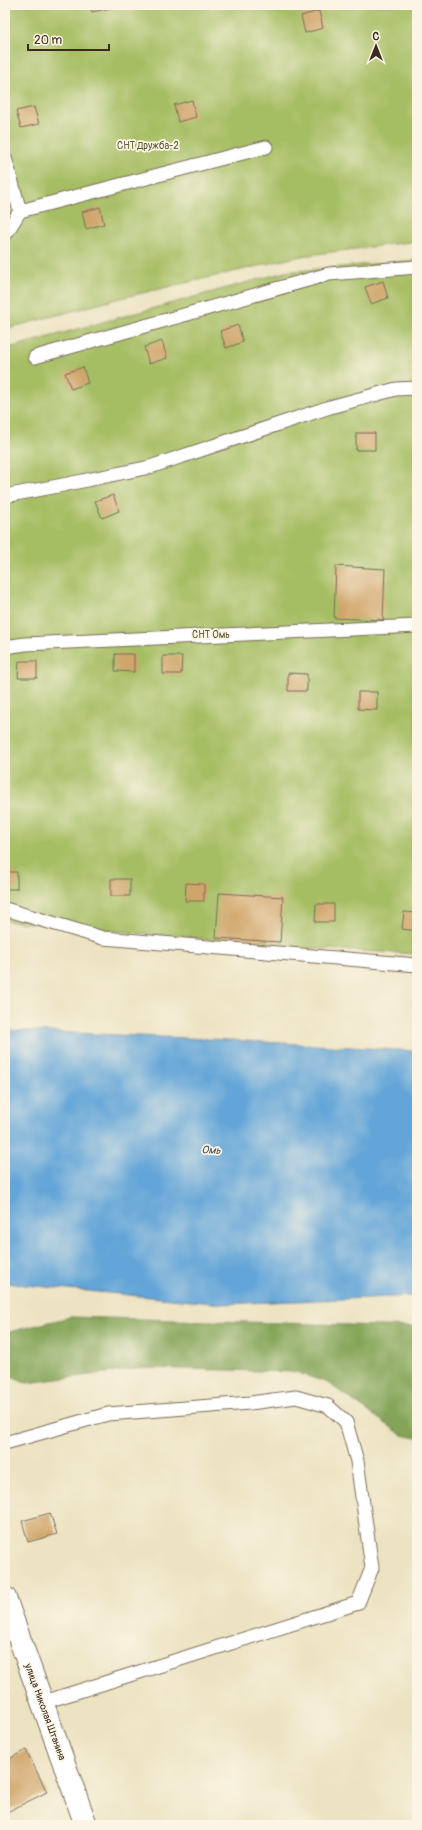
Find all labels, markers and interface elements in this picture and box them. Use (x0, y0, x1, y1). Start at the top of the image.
scale bar (28, 26, 109, 52)
north arrow (356, 26, 396, 66)
text: С (373, 30, 380, 43)
text: 20 m (34, 33, 63, 48)
park label: СНТ Дружба-2 (117, 140, 179, 152)
park label: СНТ Омь (192, 629, 230, 641)
water label: Омь (201, 1143, 222, 1157)
street label: улица Николая Штанина (22, 1661, 68, 1762)

